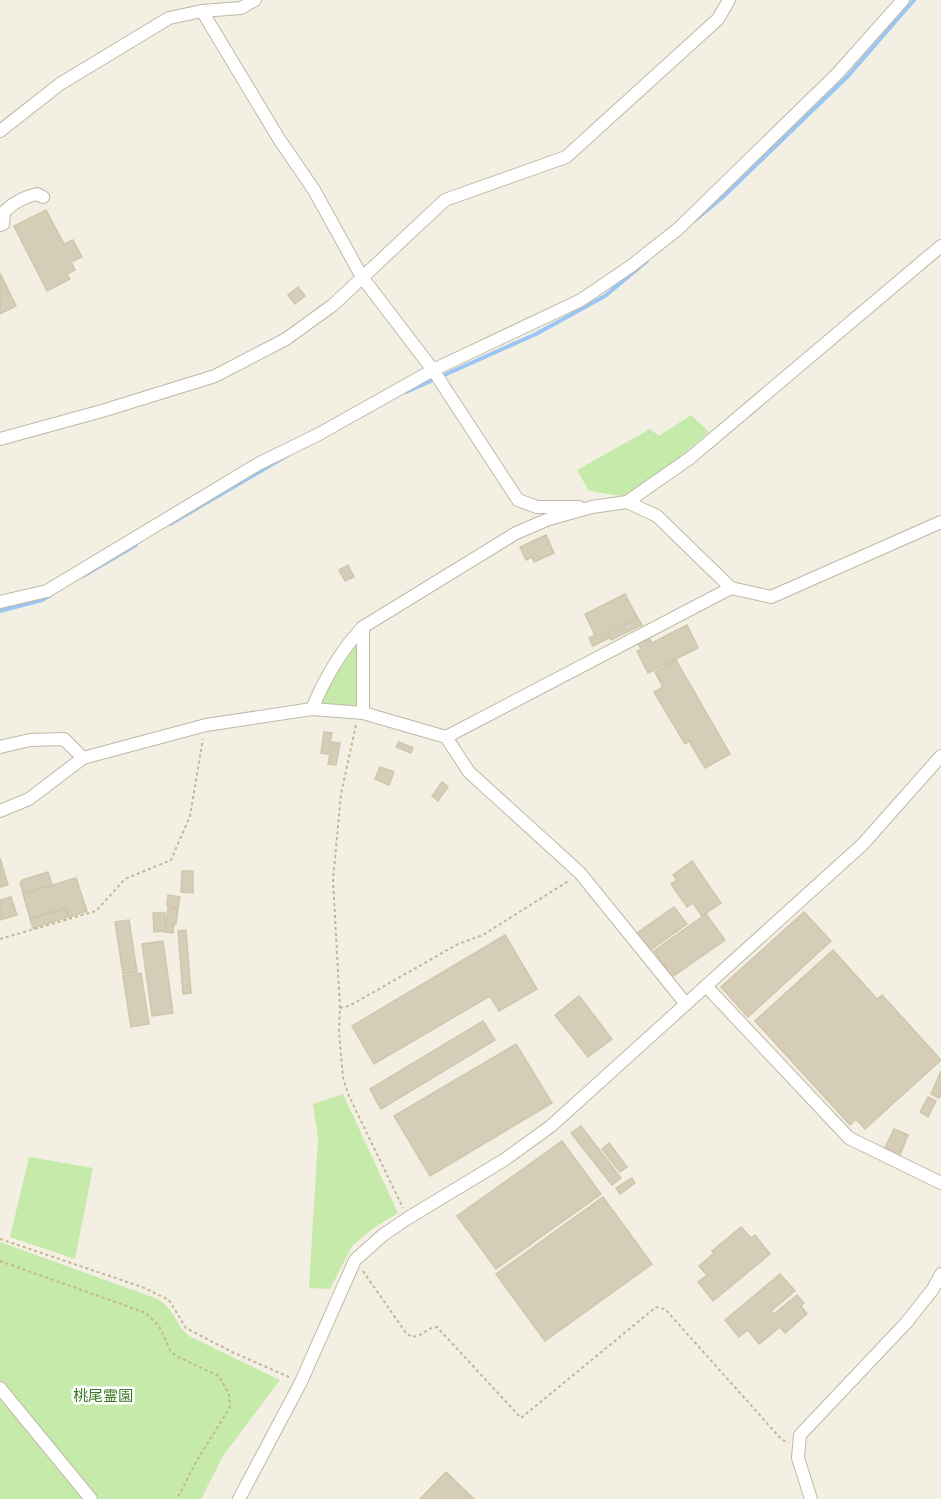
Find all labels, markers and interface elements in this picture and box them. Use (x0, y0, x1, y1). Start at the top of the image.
park label: 桃尾霊園 (73, 1387, 133, 1404)

